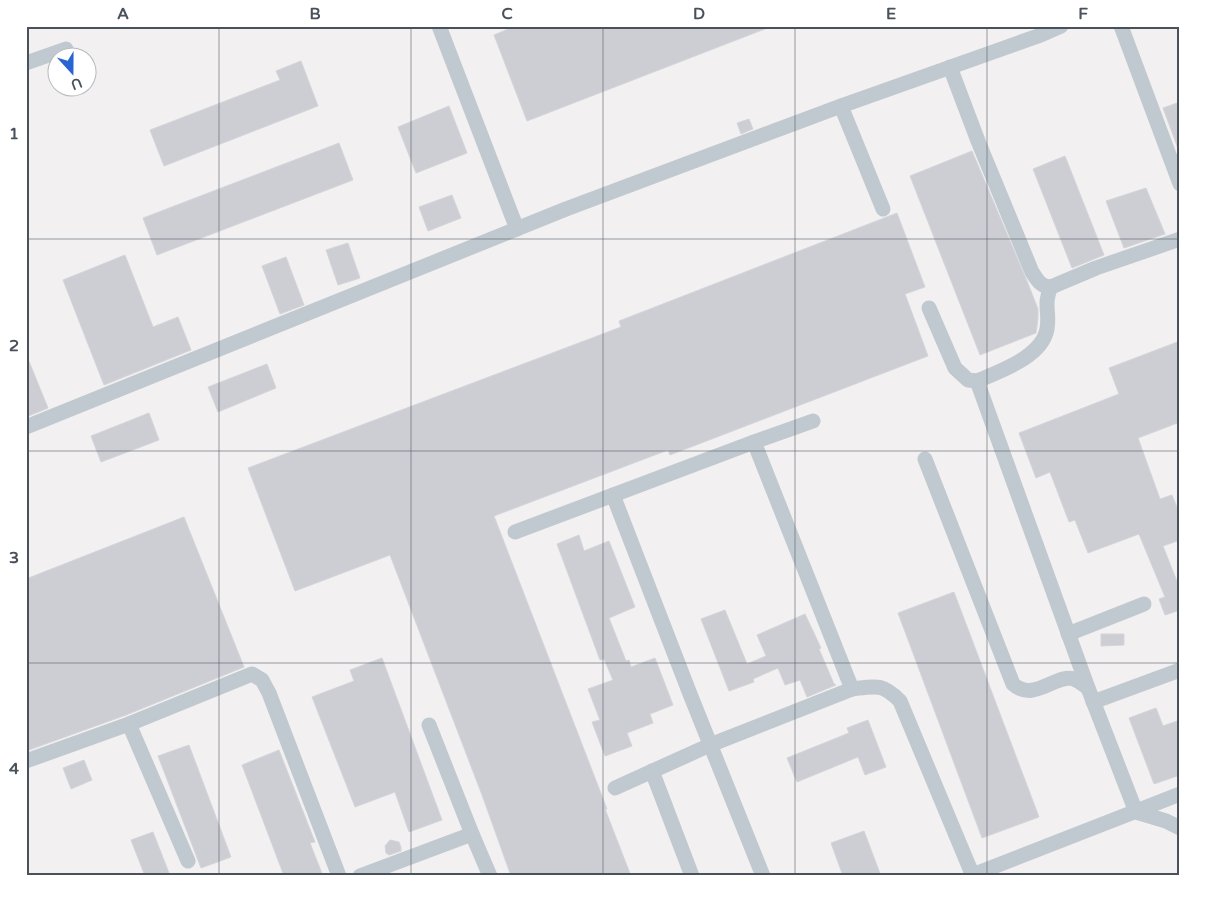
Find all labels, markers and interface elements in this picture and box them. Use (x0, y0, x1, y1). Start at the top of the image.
text: A (117, 4, 129, 24)
text: B (309, 4, 321, 24)
text: C (501, 4, 513, 24)
text: D (693, 4, 705, 24)
text: E (886, 4, 896, 24)
text: F (1078, 4, 1088, 24)
north arrow (48, 48, 98, 98)
text: U (68, 74, 84, 94)
text: 1 (9, 124, 19, 144)
text: 2 (9, 336, 19, 356)
text: 3 (9, 548, 19, 568)
text: 4 (9, 759, 19, 779)

